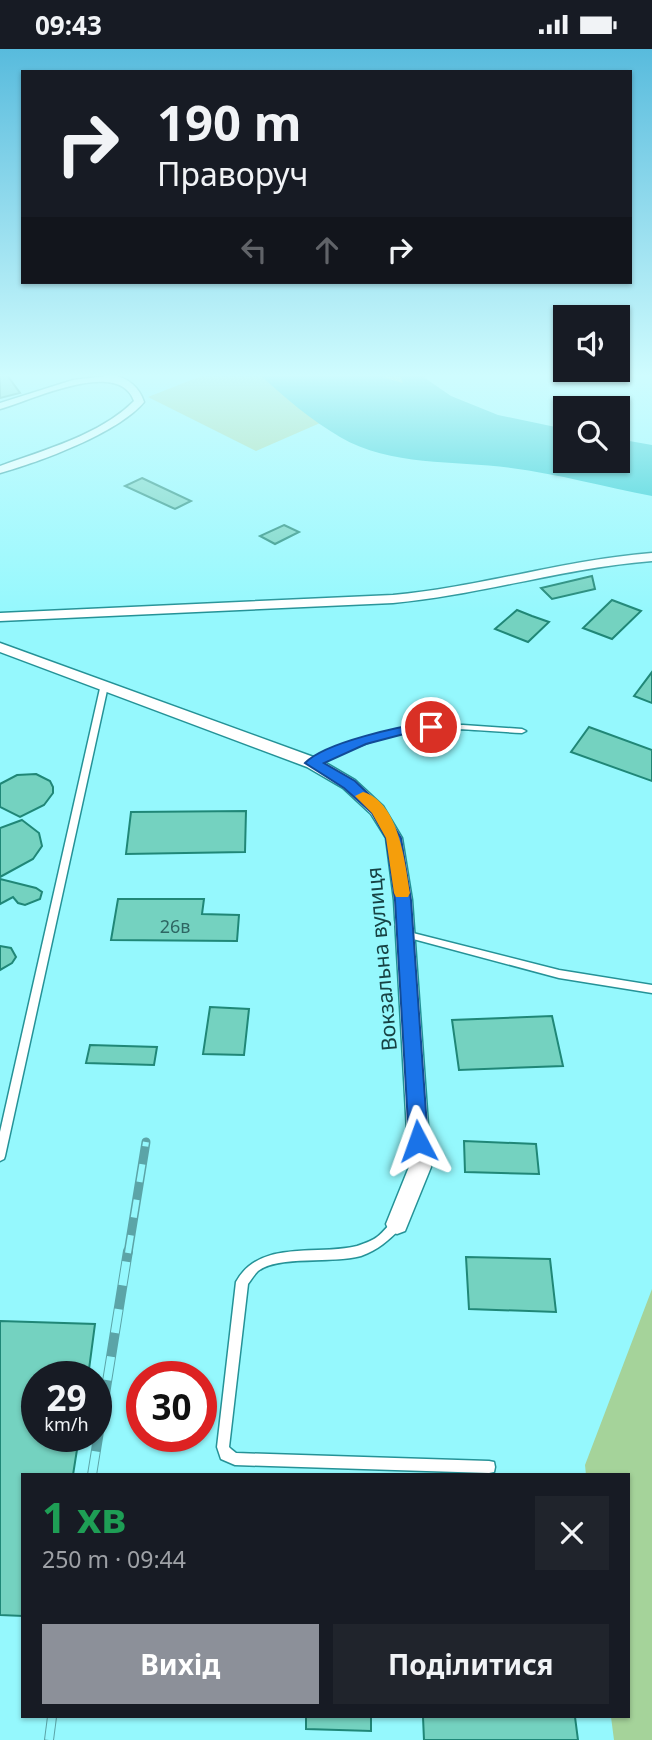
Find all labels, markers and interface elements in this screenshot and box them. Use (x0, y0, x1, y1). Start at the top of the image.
text: 09:43 (35, 7, 102, 43)
text: 190 m (157, 89, 302, 155)
icon: right (42, 98, 133, 189)
text: Праворуч (157, 152, 308, 195)
icon: left (235, 231, 273, 269)
icon: ahead (308, 231, 346, 269)
icon: right (381, 231, 419, 269)
map controls (553, 305, 630, 473)
button: sound (553, 305, 630, 382)
button: search (553, 396, 630, 473)
pin (401, 697, 461, 757)
icon: arrive (412, 708, 450, 746)
street label: Вокзальна вулиця (359, 866, 403, 1052)
house number: 26в (160, 914, 190, 938)
position arrow (381, 1104, 455, 1178)
speed limit sign: 30 (126, 1361, 217, 1452)
text: 29 (46, 1374, 87, 1421)
text: km/h (44, 1412, 89, 1436)
text: 1 хв (42, 1488, 126, 1545)
button: close (535, 1496, 609, 1570)
text: 250 m · 09:44 (42, 1543, 186, 1575)
button: Вихід (42, 1624, 319, 1704)
button: Поділитися (333, 1624, 609, 1704)

